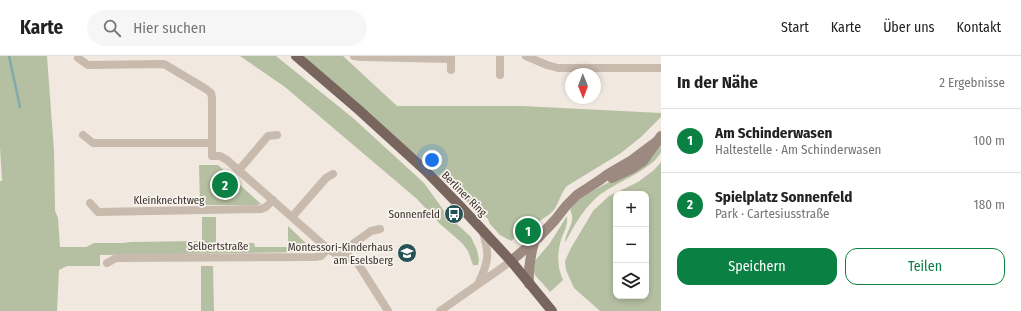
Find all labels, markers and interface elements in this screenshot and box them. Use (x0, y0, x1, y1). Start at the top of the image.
search box (87, 10, 367, 46)
text: Karte (20, 16, 63, 39)
icon: search (101, 17, 123, 39)
text: Hier suchen (133, 19, 206, 37)
text: Start (781, 19, 809, 36)
text: Karte (831, 19, 861, 36)
text: Über uns (883, 19, 935, 36)
text: Kontakt (957, 19, 1001, 36)
north arrow (565, 68, 601, 104)
text: In der Nähe (677, 72, 758, 93)
text: 2 Ergebnisse (939, 75, 1005, 90)
text: Am Schinderwasen (715, 124, 832, 142)
text: 1 (687, 133, 693, 148)
text: 100 m (973, 133, 1005, 148)
text: Haltestelle · Am Schinderwasen (715, 142, 881, 157)
your location (422, 150, 442, 170)
street label: Berliner Ring (439, 169, 490, 220)
pin: 2 (212, 170, 238, 200)
text: Spielplatz Sonnenfeld (715, 188, 852, 206)
map controls (613, 191, 649, 299)
button: + (613, 191, 649, 227)
street label: Kleinknechtweg (134, 194, 205, 207)
text: 2 (687, 197, 693, 212)
text: 180 m (974, 197, 1005, 212)
bus stop icon: Sonnenfeld (443, 203, 465, 225)
text: Park · Cartesiusstraße (715, 206, 830, 221)
place label: Sonnenfeld (388, 208, 440, 221)
pin: 1 (515, 216, 541, 246)
button: − (613, 227, 649, 263)
street label: Selbertstraße (187, 240, 249, 253)
place label: Montessori-Kinderhaus am Eselsberg (288, 241, 394, 267)
school or university icon: Montessori-Kinderhaus am Eselsberg (396, 242, 418, 264)
button: Speichern (677, 248, 837, 285)
button: Teilen (845, 248, 1005, 285)
button: layers (613, 263, 649, 299)

